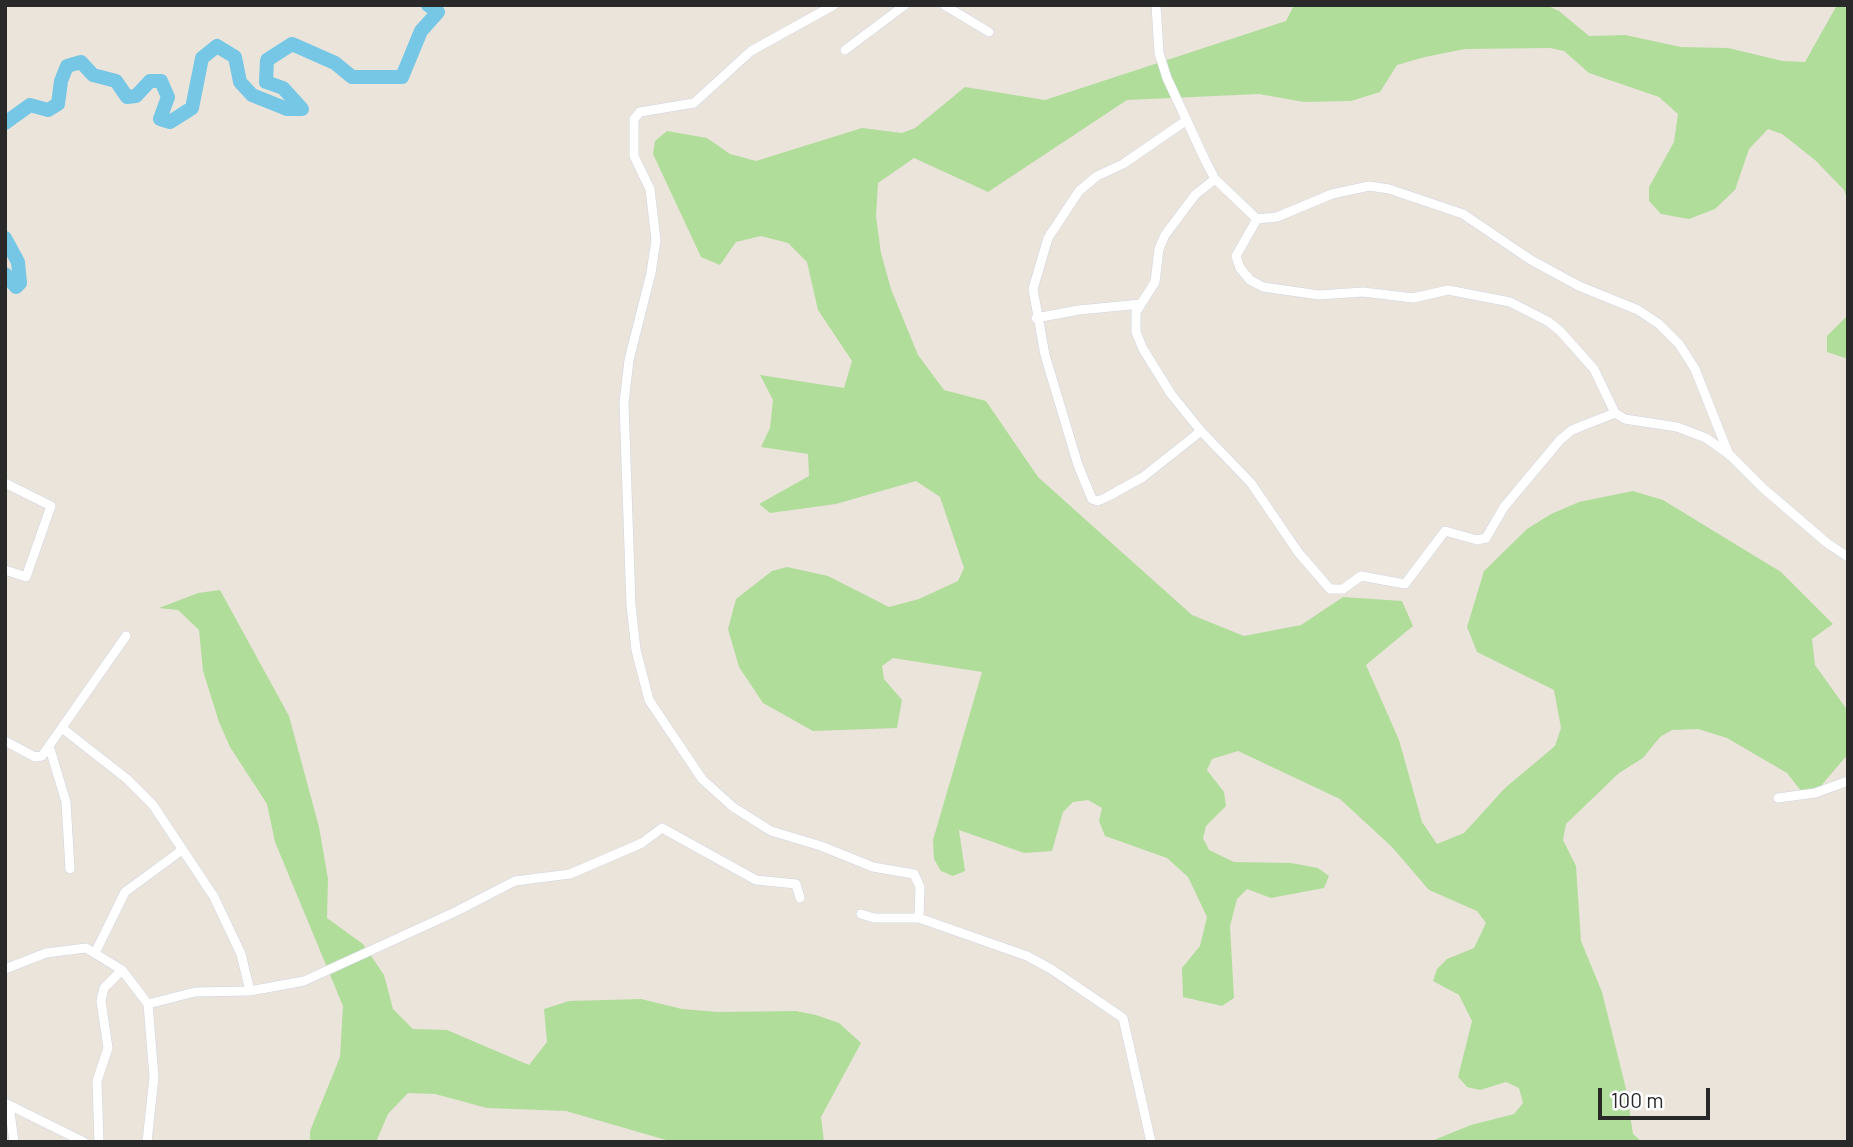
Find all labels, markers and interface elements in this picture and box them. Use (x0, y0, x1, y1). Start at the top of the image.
scale bar (1601, 1074, 1713, 1118)
text: 100 m (1611, 1087, 1664, 1112)

